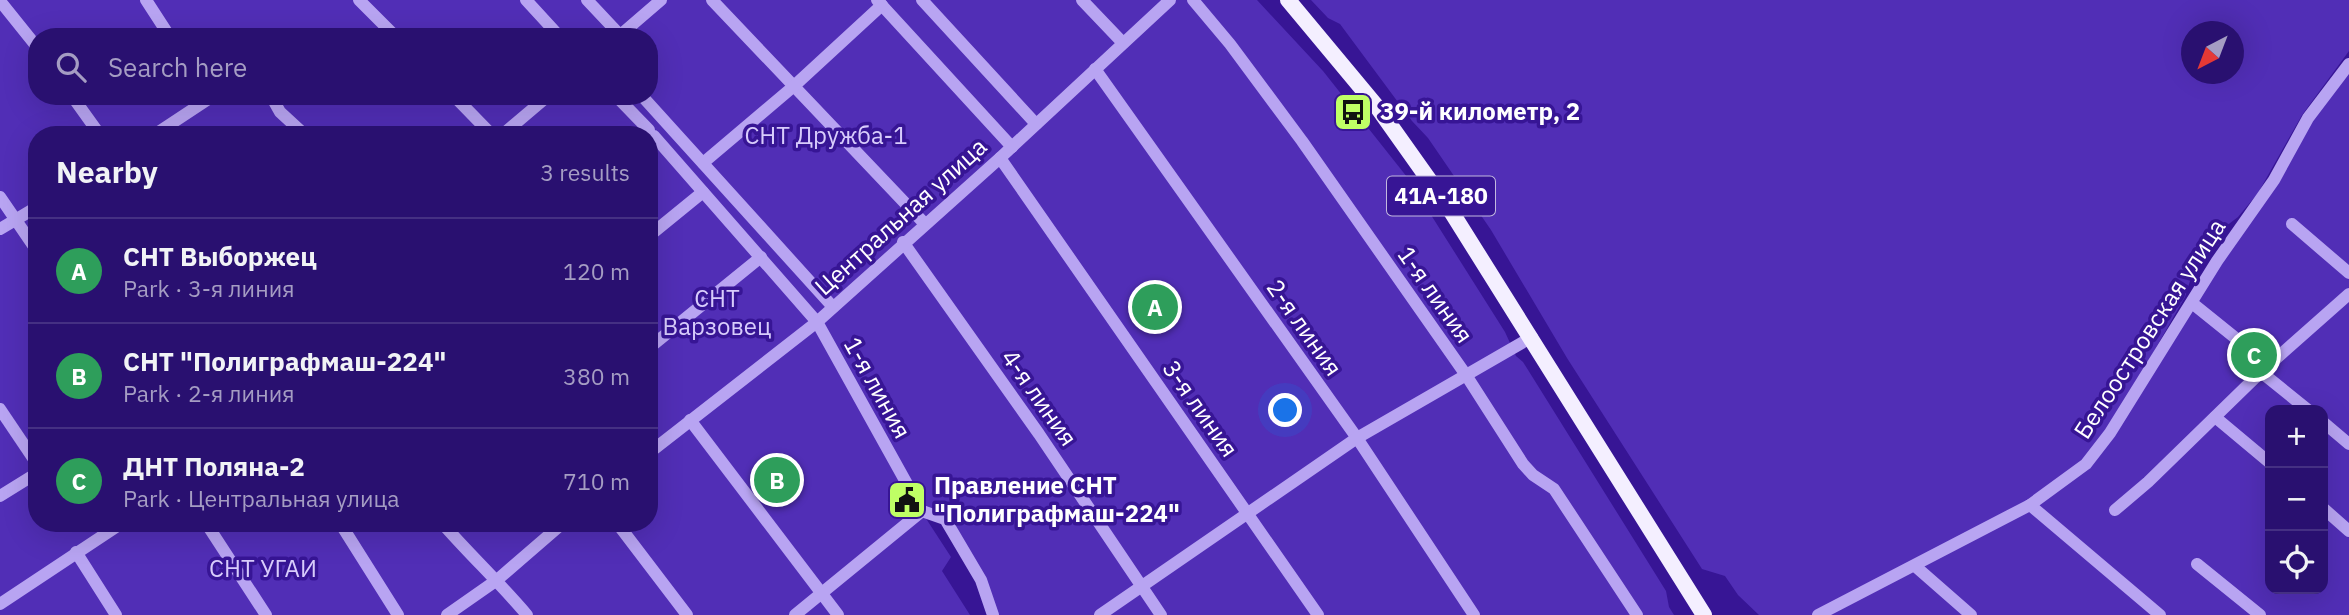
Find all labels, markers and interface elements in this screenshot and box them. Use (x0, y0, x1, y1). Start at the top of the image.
north arrow (2181, 21, 2244, 84)
search box (28, 28, 658, 105)
icon: search (52, 48, 90, 86)
text: Search here (108, 50, 247, 84)
bus stop icon: 39-й километр, 2 (1332, 91, 1374, 133)
place label: 39-й километр, 2 (1380, 95, 1580, 127)
park label: СНТ Дружба-1 (744, 119, 908, 151)
street label: Центральная улица (808, 130, 993, 302)
text: Nearby (56, 152, 158, 191)
text: 3 results (540, 157, 630, 187)
road number: 41А-180 (1387, 176, 1495, 216)
street label: Белоостровская улица (2066, 212, 2232, 445)
text: СНТ Выборжец (123, 239, 317, 273)
street label: 1-я линия (1391, 240, 1481, 349)
text: A (71, 256, 87, 286)
text: 120 m (563, 256, 630, 286)
text: Park · 3-я линия (123, 273, 295, 303)
street label: 2-я линия (1260, 273, 1350, 382)
pin: A (1132, 281, 1178, 333)
park label: СНТ Варзовец (663, 282, 771, 342)
pin: C (2231, 329, 2277, 381)
street label: 1-я линия (837, 331, 919, 444)
street label: 4-я линия (995, 343, 1085, 452)
text: СНТ "Полиграфмаш-224" (123, 344, 446, 378)
street label: 3-я линия (1156, 354, 1246, 463)
text: B (71, 361, 87, 391)
text: 380 m (563, 361, 630, 391)
text: Park · 2-я линия (123, 378, 295, 408)
your location (1268, 393, 1302, 427)
map controls (2265, 405, 2328, 594)
button: + (2265, 405, 2328, 468)
text: ДНТ Поляна-2 (123, 449, 305, 483)
pin: B (754, 454, 800, 506)
text: C (72, 466, 86, 496)
text: 710 m (563, 466, 630, 496)
button: − (2265, 468, 2328, 531)
place label: Правление СНТ "Полиграфмаш-224" (934, 469, 1180, 529)
public building icon: Правление СНТ "Полиграфмаш-224" (886, 479, 928, 521)
text: Park · Центральная улица (123, 483, 400, 513)
button: locate (2265, 531, 2328, 594)
park label: СНТ УГАИ (209, 552, 317, 584)

